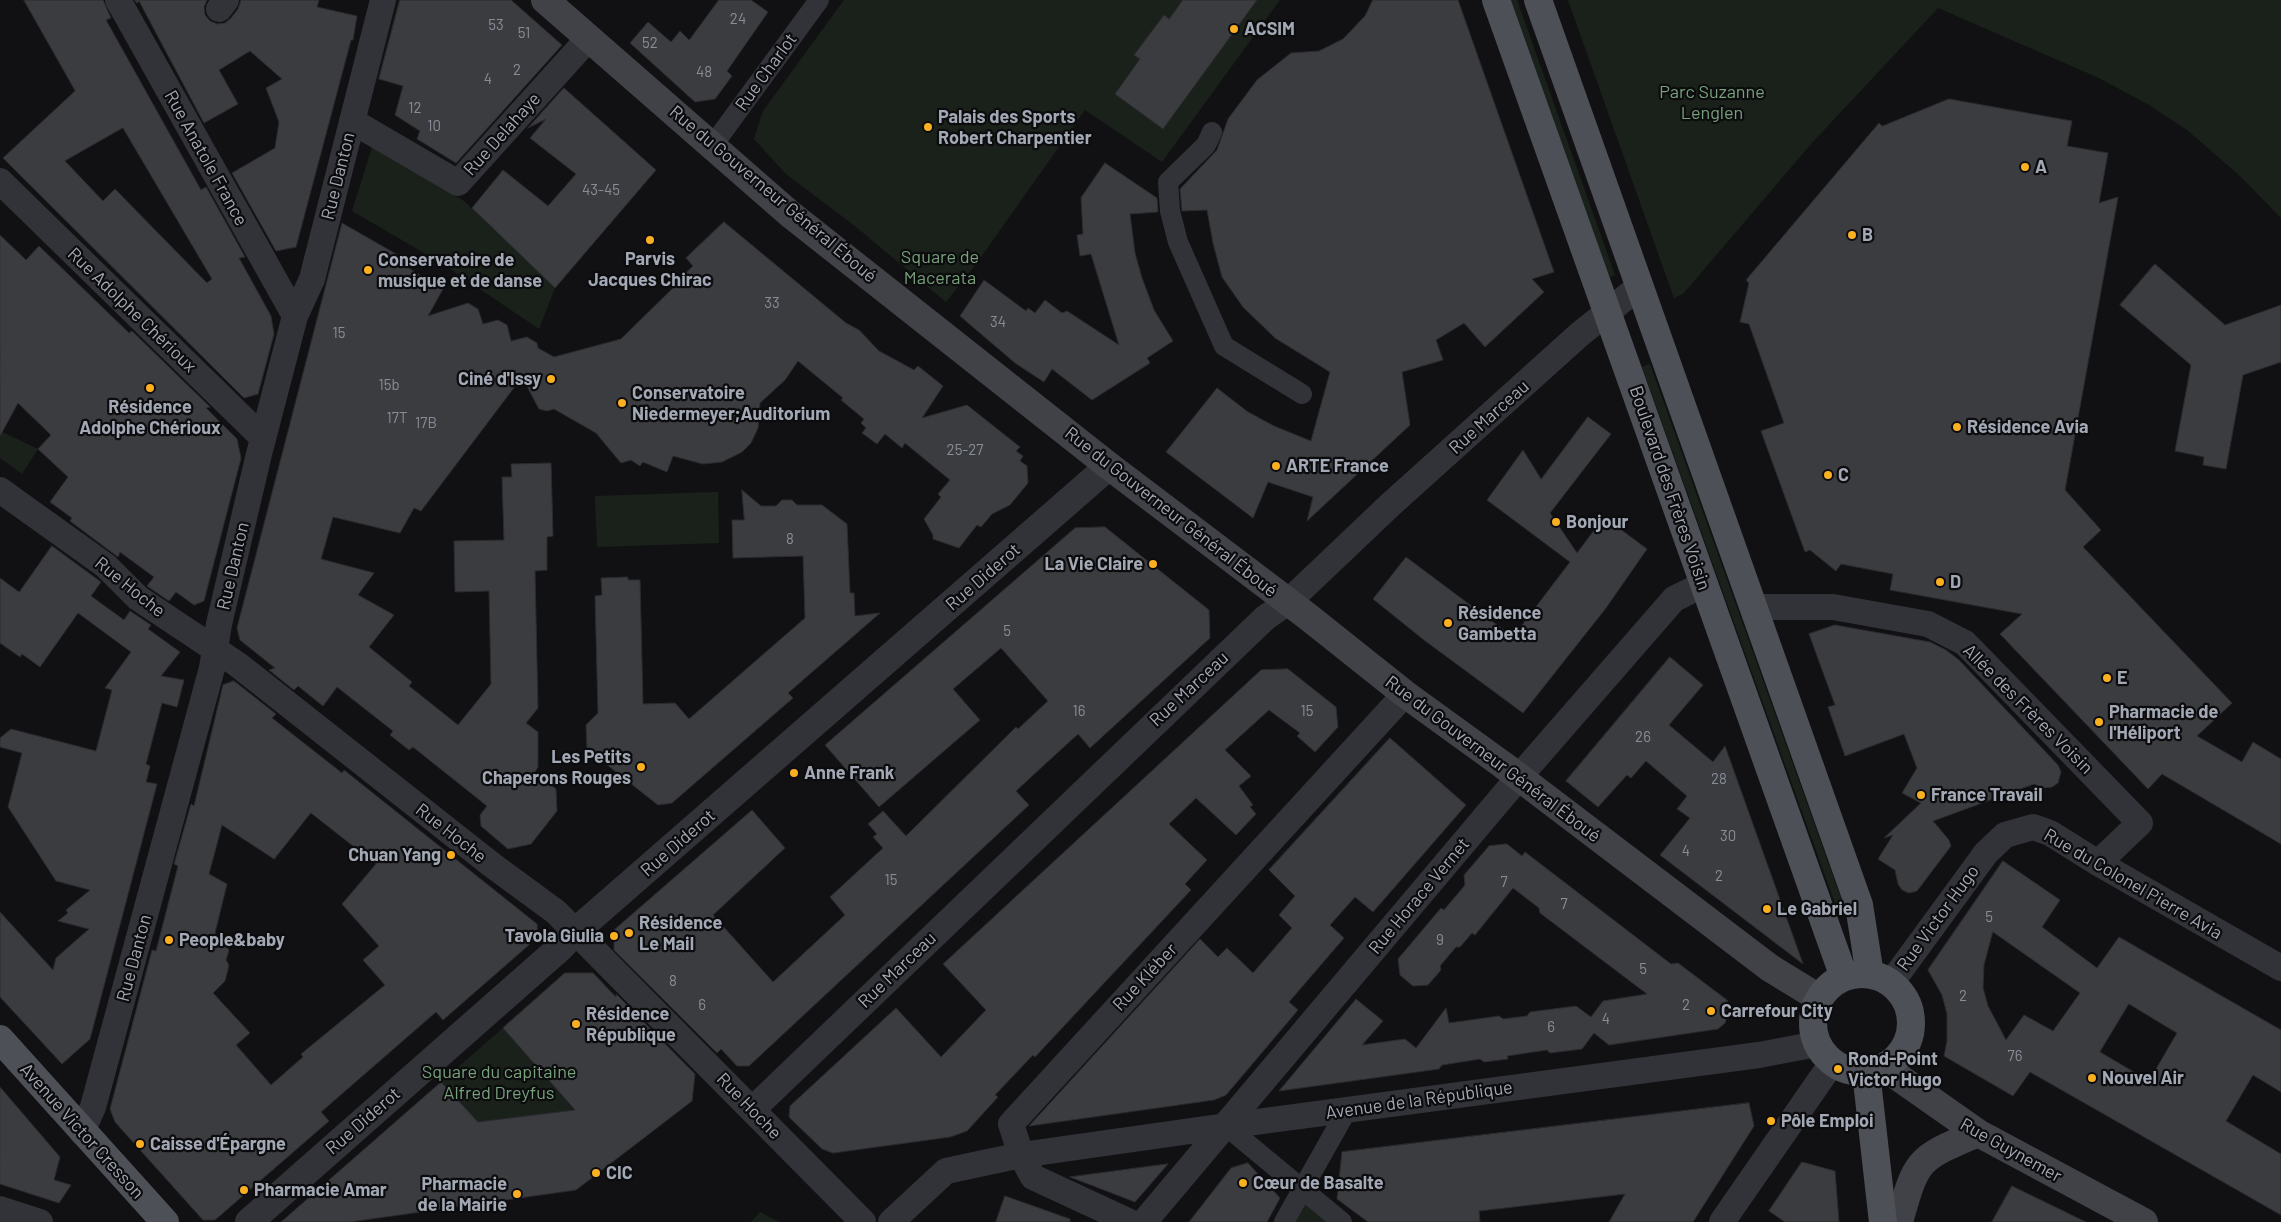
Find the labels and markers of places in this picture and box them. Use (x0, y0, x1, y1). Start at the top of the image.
place label: ACSIM (1244, 18, 1295, 40)
marker: ACSIM (1228, 23, 1240, 35)
place label: Palais des Sports Robert Charpentier (938, 106, 1092, 148)
marker: Palais des Sports Robert Charpentier (922, 121, 934, 133)
place label: A (2035, 156, 2047, 178)
marker: A (2019, 161, 2031, 173)
place label: B (1862, 224, 1873, 246)
marker: B (1846, 229, 1858, 241)
marker: Parvis Jacques Chirac (644, 234, 656, 246)
place label: Parvis Jacques Chirac (588, 248, 712, 290)
place label: Conservatoire de musique et de danse (378, 249, 542, 292)
marker: Conservatoire de musique et de danse (362, 264, 374, 276)
place label: Ciné d'Issy (458, 368, 541, 390)
marker: Ciné d'Issy (545, 373, 557, 385)
marker: Résidence Adolphe Chérioux (144, 382, 156, 394)
place label: Conservatoire Niedermeyer;Auditorium (632, 382, 830, 424)
place label: Résidence Adolphe Chérioux (79, 396, 221, 438)
marker: Conservatoire Niedermeyer;Auditorium (616, 397, 628, 409)
place label: Résidence Avia (1967, 416, 2089, 438)
marker: Résidence Avia (1951, 421, 1963, 433)
place label: ARTE France (1286, 455, 1389, 477)
marker: ARTE France (1270, 460, 1282, 472)
place label: C (1838, 464, 1849, 486)
marker: C (1822, 469, 1834, 481)
place label: Bonjour (1566, 511, 1628, 533)
marker: Bonjour (1550, 516, 1562, 528)
place label: La Vie Claire (1044, 553, 1143, 575)
marker: La Vie Claire (1147, 558, 1159, 570)
place label: D (1950, 571, 1961, 593)
marker: D (1934, 576, 1946, 588)
place label: Résidence Gambetta (1458, 602, 1541, 644)
marker: Résidence Gambetta (1442, 617, 1454, 629)
place label: E (2117, 667, 2128, 689)
marker: E (2101, 672, 2113, 684)
place label: Pharmacie de l'Héliport (2109, 701, 2218, 744)
marker: Pharmacie de l'Héliport (2093, 716, 2105, 728)
place label: Les Petits Chaperons Rouges (482, 746, 631, 789)
marker: Les Petits Chaperons Rouges (635, 761, 647, 773)
place label: Anne Frank (804, 762, 894, 784)
marker: Anne Frank (788, 767, 800, 779)
place label: France Travail (1931, 784, 2043, 806)
marker: France Travail (1915, 789, 1927, 801)
place label: Chuan Yang (348, 844, 441, 866)
marker: Chuan Yang (445, 849, 457, 861)
place label: Le Gabriel (1777, 898, 1857, 920)
marker: Le Gabriel (1761, 903, 1773, 915)
place label: Résidence Le Mail (639, 912, 722, 954)
place label: Tavola Giulia (505, 925, 604, 947)
marker: Résidence Le Mail (623, 927, 635, 939)
place label: People&baby (179, 929, 285, 951)
marker: Tavola Giulia (608, 930, 620, 942)
marker: People&baby (163, 934, 175, 946)
place label: Carrefour City (1721, 1000, 1833, 1022)
place label: Résidence République (586, 1003, 676, 1046)
marker: Carrefour City (1705, 1005, 1717, 1017)
marker: Résidence République (570, 1018, 582, 1030)
place label: Rond-Point Victor Hugo (1848, 1048, 1942, 1090)
marker: Rond-Point Victor Hugo (1832, 1063, 1844, 1075)
place label: Nouvel Air (2102, 1067, 2184, 1089)
marker: Nouvel Air (2086, 1072, 2098, 1084)
place label: Pôle Emploi (1781, 1110, 1874, 1132)
marker: Pôle Emploi (1765, 1115, 1777, 1127)
place label: Caisse d'Épargne (150, 1133, 286, 1155)
marker: Caisse d'Épargne (134, 1138, 146, 1150)
place label: CIC (606, 1162, 633, 1184)
marker: CIC (590, 1167, 602, 1179)
place label: Cœur de Basalte (1253, 1172, 1384, 1194)
place label: Pharmacie de la Mairie (418, 1173, 507, 1216)
marker: Cœur de Basalte (1237, 1177, 1249, 1189)
place label: Pharmacie Amar (254, 1179, 387, 1201)
marker: Pharmacie Amar (238, 1184, 250, 1196)
marker: Pharmacie de la Mairie (511, 1188, 523, 1200)

